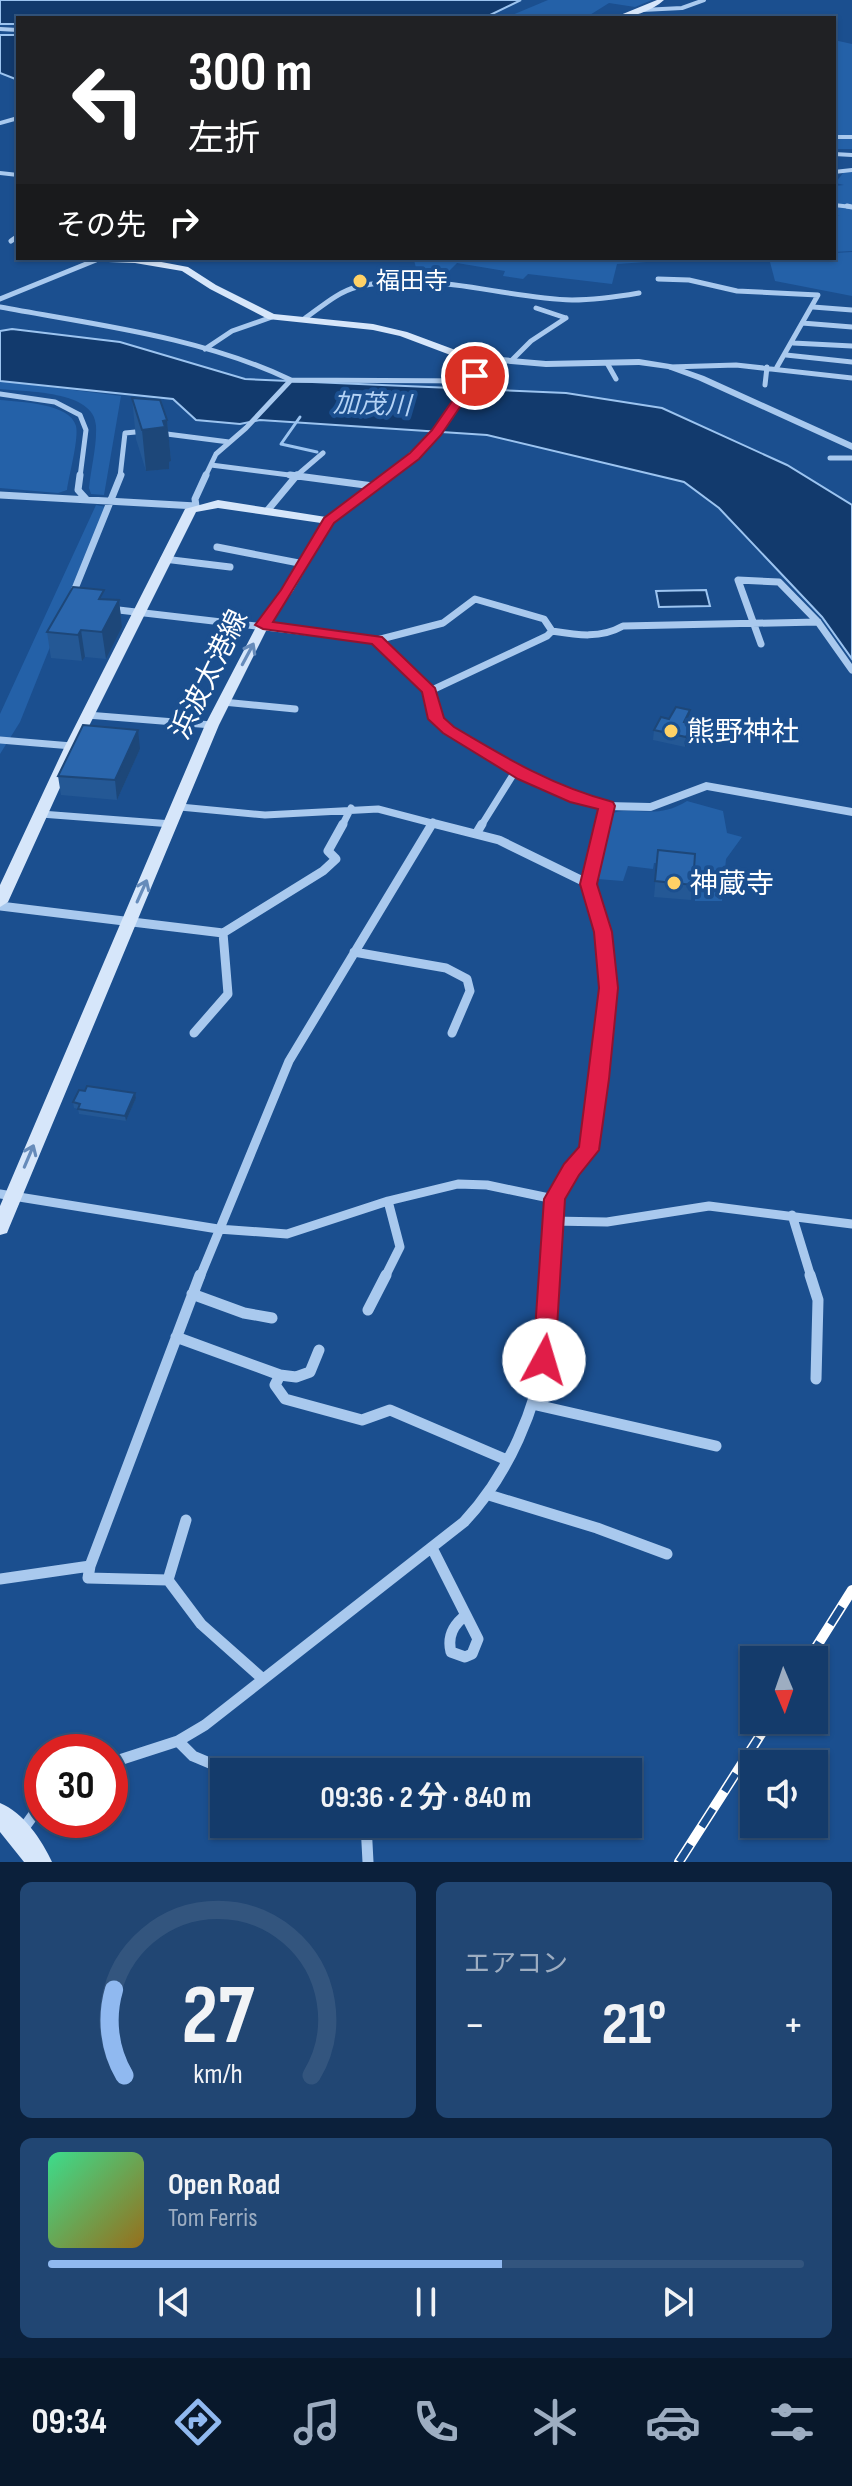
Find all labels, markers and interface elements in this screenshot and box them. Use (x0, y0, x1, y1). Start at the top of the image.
text: 300 m (188, 40, 312, 107)
icon: left (56, 48, 160, 152)
text: 左折 (188, 118, 260, 161)
icon: right (162, 200, 206, 244)
text: その先 (56, 208, 146, 244)
place label: 福田寺 (376, 267, 448, 296)
marker: 福田寺 (351, 272, 369, 290)
pin (441, 342, 509, 410)
icon: arrive (453, 354, 497, 398)
water label: 加茂川 (332, 389, 414, 422)
street label: 浜波太港線 (164, 605, 255, 745)
one-way arrow (240, 642, 256, 666)
place label: 熊野神社 (687, 716, 799, 749)
marker: 熊野神社 (662, 722, 680, 740)
place label: 神蔵寺 (690, 868, 774, 901)
marker: 神蔵寺 (665, 874, 683, 892)
one-way arrow (135, 879, 150, 903)
one-way arrow (22, 1144, 37, 1169)
position arrow (502, 1318, 586, 1402)
north arrow (740, 1646, 828, 1734)
map controls (740, 1646, 828, 1838)
speed limit sign: 30 (24, 1734, 128, 1838)
button: sound (740, 1750, 828, 1838)
text: 09:36 · 2 分 · 840 m (321, 1780, 531, 1816)
text: エアコン (464, 1949, 568, 1980)
text: 27 (182, 1967, 255, 2067)
text: 21° (601, 1989, 667, 2061)
text: − (464, 1999, 486, 2052)
text: + (782, 1999, 804, 2052)
text: km/h (193, 2057, 243, 2092)
text: Open Road (168, 2167, 280, 2203)
text: Tom Ferris (168, 2203, 258, 2234)
icon: previous (152, 2280, 196, 2324)
icon: pause (404, 2280, 448, 2324)
icon: next (656, 2280, 700, 2324)
icon: directions (170, 2394, 226, 2450)
icon: music (289, 2394, 345, 2450)
icon: phone (408, 2394, 464, 2450)
icon: climate (527, 2394, 583, 2450)
icon: car (645, 2394, 701, 2450)
icon: filters (764, 2394, 820, 2450)
text: 09:34 (31, 2401, 107, 2444)

